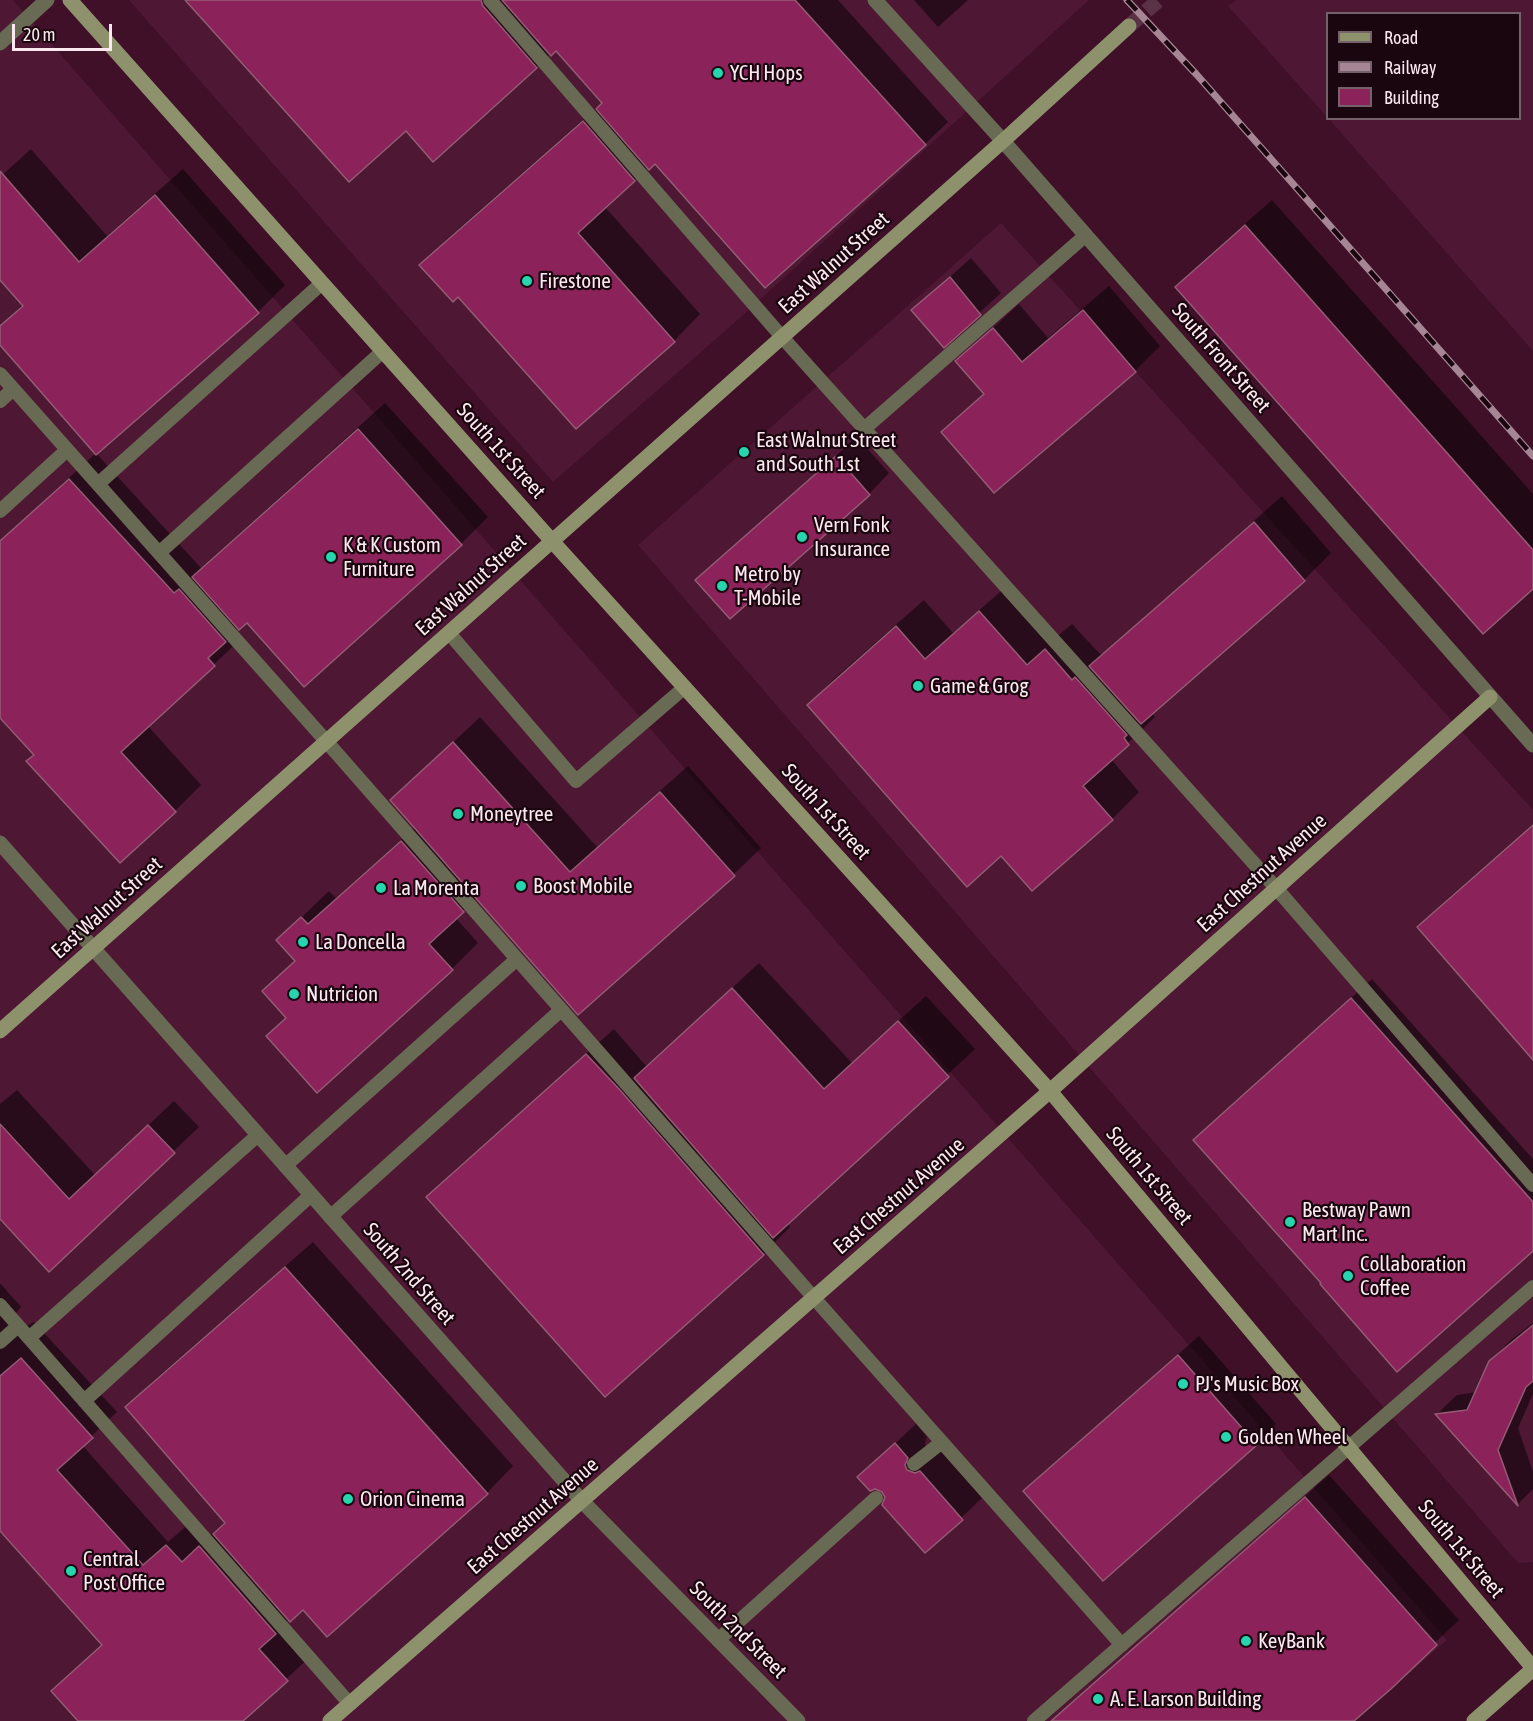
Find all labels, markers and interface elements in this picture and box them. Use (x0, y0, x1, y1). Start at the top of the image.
scale bar (15, 12, 116, 50)
legend (1326, 12, 1521, 120)
text: 20 m (23, 24, 55, 45)
text: Road (1384, 27, 1418, 48)
text: Railway (1384, 57, 1436, 78)
place label: YCH Hops (730, 60, 803, 86)
marker: YCH Hops (711, 66, 725, 80)
text: Building (1384, 87, 1439, 108)
street label: East Walnut Street (773, 207, 895, 319)
place label: Firestone (539, 268, 611, 294)
marker: Firestone (520, 274, 534, 288)
street label: South Front Street (1166, 298, 1276, 418)
street label: South 1st Street (451, 398, 551, 504)
place label: East Walnut Street and South 1st (756, 427, 896, 477)
marker: East Walnut Street and South 1st (737, 445, 751, 459)
place label: Vern Fonk Insurance (814, 512, 890, 562)
street label: East Walnut Street (410, 529, 532, 641)
marker: Vern Fonk Insurance (795, 530, 809, 544)
place label: K & K Custom Furniture (343, 532, 441, 582)
marker: K & K Custom Furniture (324, 550, 338, 564)
place label: Metro by T-Mobile (734, 561, 801, 611)
marker: Metro by T-Mobile (715, 579, 729, 593)
place label: Game & Grog (930, 673, 1028, 699)
marker: Game & Grog (911, 679, 925, 693)
street label: South 1st Street (776, 759, 876, 865)
place label: Moneytree (470, 801, 553, 827)
marker: Moneytree (451, 807, 465, 821)
street label: East Chestnut Avenue (1192, 808, 1332, 938)
street label: East Walnut Street (46, 852, 168, 964)
place label: Boost Mobile (533, 873, 633, 899)
place label: La Morenta (393, 875, 479, 901)
marker: Boost Mobile (514, 879, 528, 893)
marker: La Morenta (374, 881, 388, 895)
place label: La Doncella (315, 929, 406, 955)
marker: La Doncella (296, 935, 310, 949)
place label: Nutricion (306, 981, 378, 1007)
marker: Nutricion (287, 987, 301, 1001)
street label: South 1st Street (1101, 1122, 1197, 1230)
street label: East Chestnut Avenue (828, 1132, 970, 1260)
place label: Bestway Pawn Mart Inc. (1302, 1197, 1411, 1247)
marker: Bestway Pawn Mart Inc. (1283, 1215, 1297, 1229)
street label: South 2nd Street (358, 1218, 460, 1330)
place label: Collaboration Coffee (1360, 1251, 1467, 1301)
marker: Collaboration Coffee (1341, 1269, 1355, 1283)
place label: PJ's Music Box (1195, 1371, 1299, 1397)
marker: PJ's Music Box (1176, 1377, 1190, 1391)
place label: Golden Wheel (1238, 1424, 1347, 1450)
marker: Golden Wheel (1219, 1430, 1233, 1444)
street label: East Chestnut Avenue (462, 1452, 604, 1580)
place label: Orion Cinema (360, 1486, 465, 1512)
marker: Orion Cinema (341, 1492, 355, 1506)
street label: South 1st Street (1413, 1495, 1509, 1603)
place label: Central Post Office (83, 1546, 165, 1596)
marker: Central Post Office (64, 1564, 78, 1578)
street label: South 2nd Street (684, 1576, 792, 1684)
place label: KeyBank (1258, 1628, 1325, 1654)
marker: KeyBank (1239, 1634, 1253, 1648)
place label: A. E. Larson Building (1110, 1686, 1261, 1712)
marker: A. E. Larson Building (1091, 1692, 1105, 1706)

